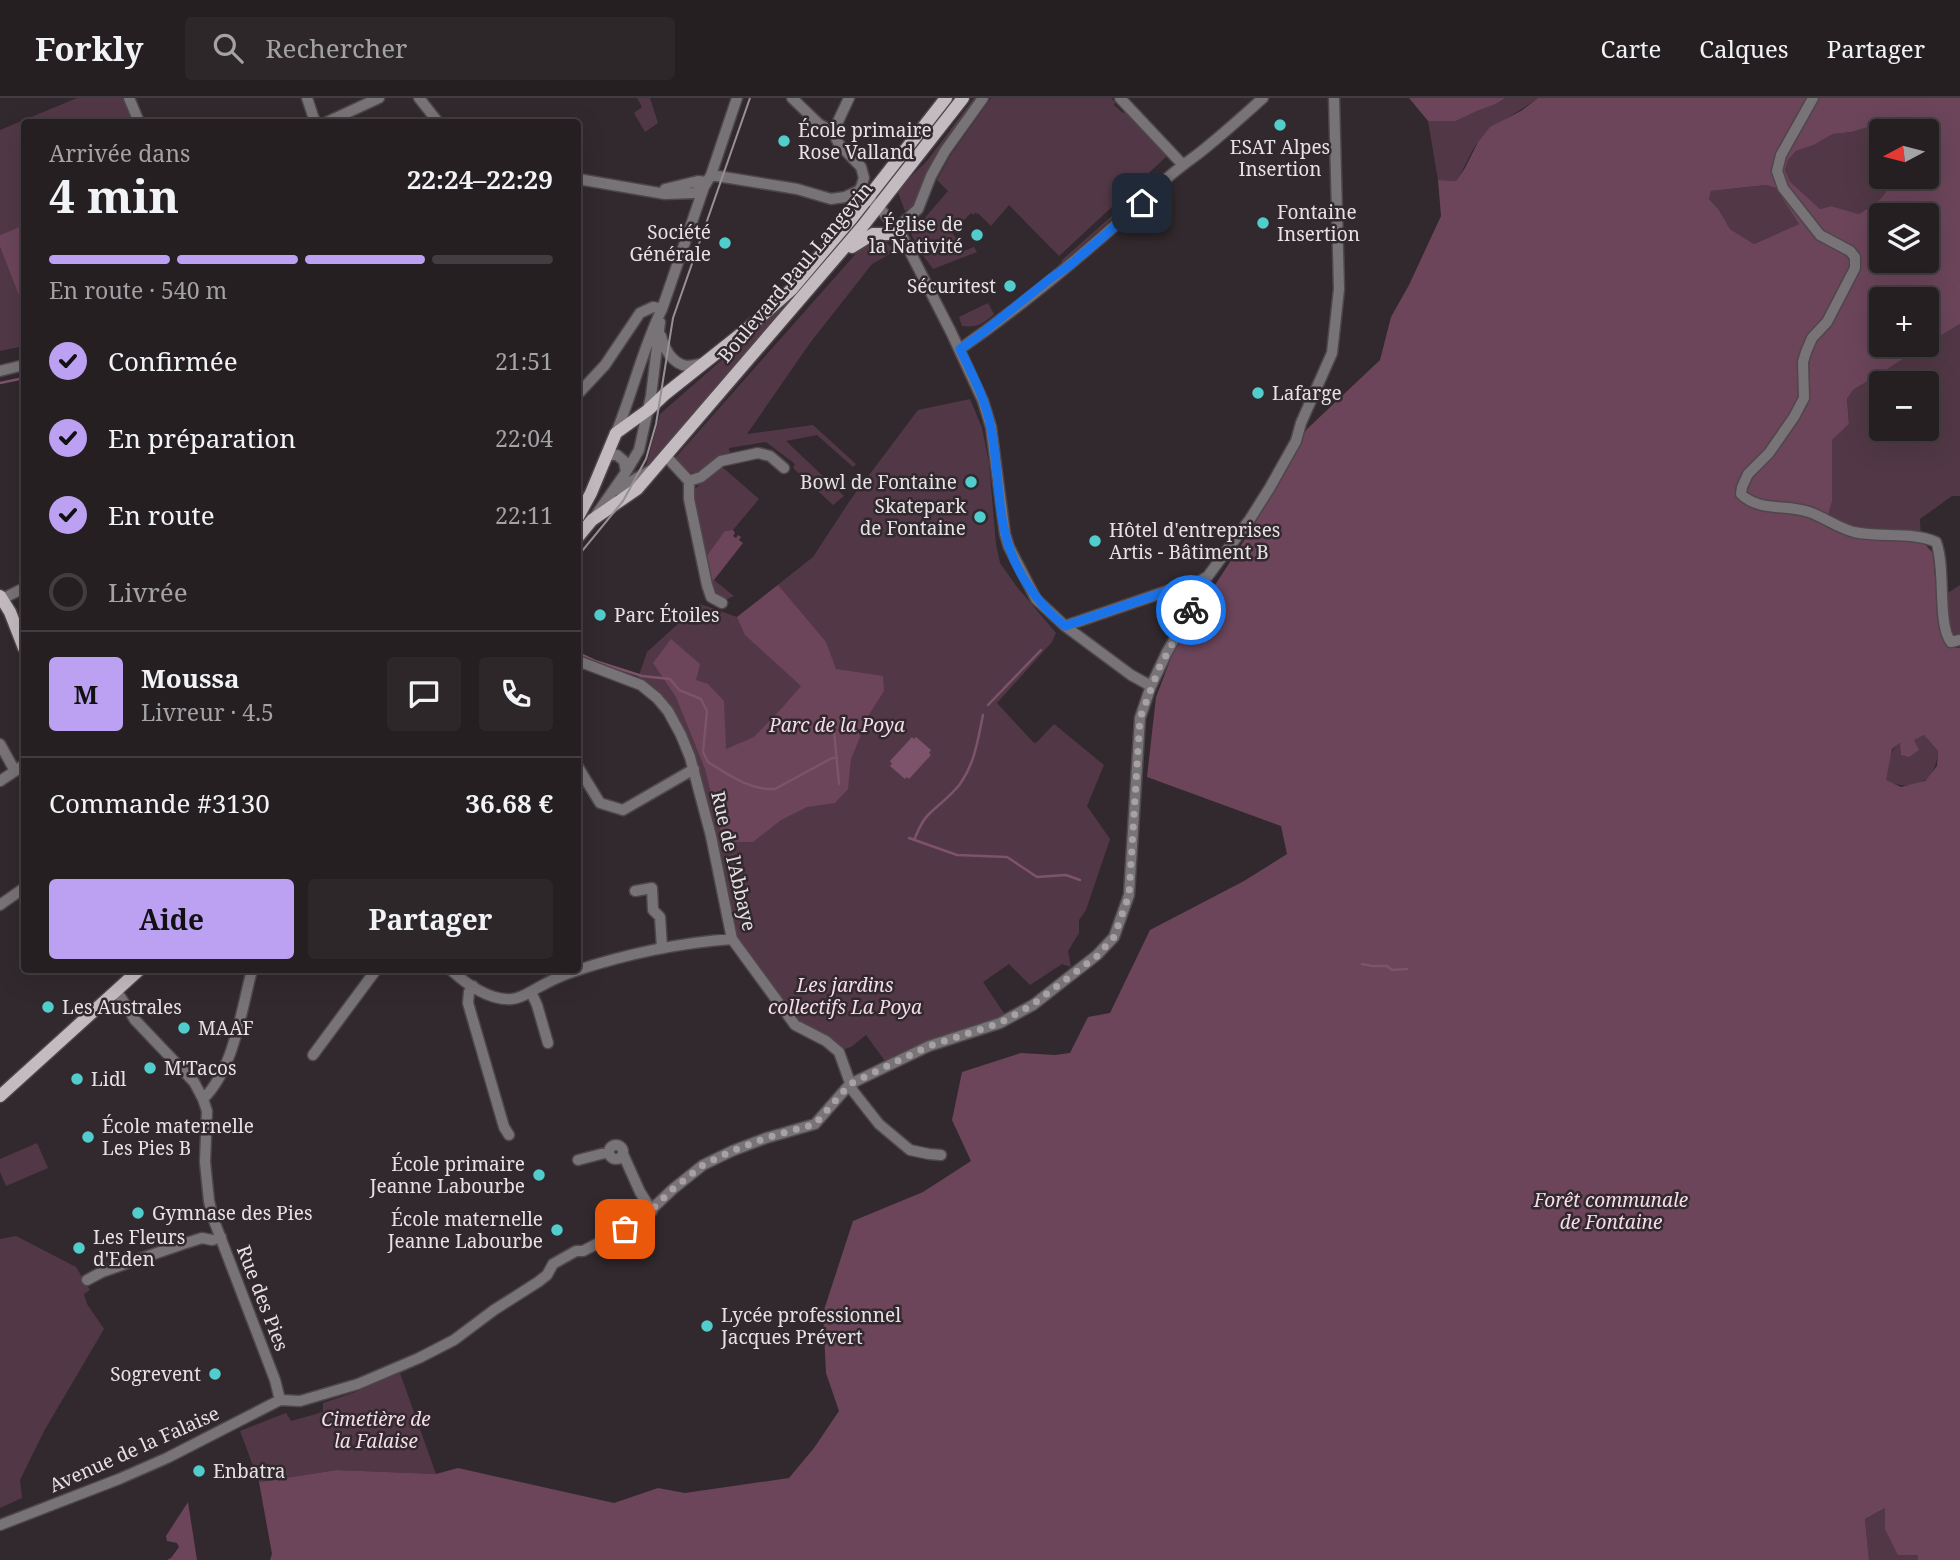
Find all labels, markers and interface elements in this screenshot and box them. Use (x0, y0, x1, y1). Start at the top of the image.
search box (185, 17, 675, 80)
text: Forkly (35, 26, 143, 71)
icon: search (209, 29, 247, 67)
text: Rechercher (265, 30, 407, 66)
text: Carte (1601, 32, 1661, 65)
text: Calques (1699, 32, 1789, 65)
text: Partager (1827, 32, 1925, 65)
place label: École primaire Rose Valland (798, 117, 932, 165)
marker: ESAT Alpes Insertion (1272, 117, 1288, 133)
north arrow (1869, 119, 1939, 189)
map controls (1869, 119, 1939, 441)
marker: École primaire Rose Valland (776, 133, 792, 149)
place label: ESAT Alpes Insertion (1230, 134, 1330, 182)
text: Arrivée dans (49, 137, 190, 169)
text: 22:24–22:29 (407, 161, 553, 197)
text: 4 min (49, 164, 179, 226)
pin (1112, 173, 1172, 233)
street label: Boulevard Paul Langevin (712, 176, 878, 368)
icon: home (1123, 184, 1161, 222)
place label: Fontaine Insertion (1277, 199, 1360, 247)
button: layers (1869, 203, 1939, 273)
place label: Église de la Nativité (870, 211, 963, 259)
marker: Fontaine Insertion (1255, 215, 1271, 231)
place label: Société Générale (630, 219, 711, 267)
marker: Église de la Nativité (969, 227, 985, 243)
marker: Société Générale (717, 235, 733, 251)
place label: Sécuritest (907, 273, 996, 299)
text: En route · 540 m (49, 274, 227, 306)
marker: Sécuritest (1002, 278, 1018, 294)
button: + (1869, 287, 1939, 357)
icon: check (49, 342, 87, 380)
text: Confirmée (108, 343, 238, 379)
text: 21:51 (495, 345, 553, 377)
button: − (1869, 371, 1939, 441)
place label: Lafarge (1272, 380, 1342, 406)
marker: Lafarge (1250, 385, 1266, 401)
icon: check (49, 419, 87, 457)
text: En préparation (108, 420, 296, 456)
text: 22:04 (495, 422, 553, 454)
place label: Bowl de Fontaine (800, 469, 957, 495)
marker: Bowl de Fontaine (963, 474, 979, 490)
place label: Skatepark de Fontaine (860, 493, 967, 541)
icon: check (49, 496, 87, 534)
text: En route (108, 497, 215, 533)
text: 22:11 (495, 499, 553, 531)
marker: Skatepark de Fontaine (972, 509, 988, 525)
place label: Hôtel d'entreprises Artis - Bâtiment B (1109, 517, 1280, 565)
marker: Hôtel d'entreprises Artis - Bâtiment B (1087, 533, 1103, 549)
text: Livrée (108, 574, 188, 610)
courier (1156, 575, 1226, 645)
icon: bike (1172, 591, 1210, 629)
place label: Parc Étoiles (614, 602, 720, 628)
marker: Parc Étoiles (592, 607, 608, 623)
button: chat (387, 657, 461, 731)
button: phone (479, 657, 553, 731)
text: Moussa (141, 660, 240, 696)
text: M (74, 676, 98, 712)
text: Livreur · 4.5 (141, 696, 274, 728)
park label: Parc de la Poya (768, 712, 905, 738)
text: Commande #3130 (49, 785, 270, 821)
text: 36.68 € (465, 785, 553, 821)
street label: Rue de l'Abbaye (705, 788, 763, 934)
button: Aide (49, 879, 294, 959)
button: Partager (308, 879, 553, 959)
park label: Les jardins collectifs La Poya (768, 972, 922, 1020)
place label: Les Australes (62, 994, 182, 1020)
marker: Les Australes (40, 999, 56, 1015)
place label: MAAF (198, 1015, 254, 1041)
marker: MAAF (176, 1020, 192, 1036)
place label: M'Tacos (164, 1055, 237, 1081)
marker: M'Tacos (142, 1060, 158, 1076)
place label: Lidl (91, 1066, 127, 1092)
marker: Lidl (69, 1071, 85, 1087)
place label: École maternelle Les Pies B (102, 1113, 254, 1161)
marker: École maternelle Les Pies B (80, 1129, 96, 1145)
place label: École primaire Jeanne Labourbe (369, 1151, 525, 1199)
marker: École primaire Jeanne Labourbe (531, 1167, 547, 1183)
park label: Forêt communale de Fontaine (1533, 1187, 1688, 1235)
pin (595, 1199, 655, 1259)
place label: Gymnase des Pies (152, 1200, 313, 1226)
marker: Gymnase des Pies (130, 1205, 146, 1221)
place label: École maternelle Jeanne Labourbe (387, 1206, 543, 1254)
icon: bag (606, 1210, 644, 1248)
marker: École maternelle Jeanne Labourbe (549, 1222, 565, 1238)
place label: Les Fleurs d'Eden (93, 1224, 185, 1272)
marker: Les Fleurs d'Eden (71, 1240, 87, 1256)
street label: Rue des Pies (231, 1241, 295, 1355)
place label: Lycée professionnel Jacques Prévert (720, 1302, 901, 1350)
marker: Lycée professionnel Jacques Prévert (699, 1318, 715, 1334)
place label: Sogrevent (110, 1361, 201, 1387)
marker: Sogrevent (207, 1366, 223, 1382)
street label: Avenue de la Falaise (45, 1400, 223, 1498)
park label: Cimetière de la Falaise (321, 1406, 431, 1454)
place label: Enbatra (213, 1458, 285, 1484)
marker: Enbatra (191, 1463, 207, 1479)

